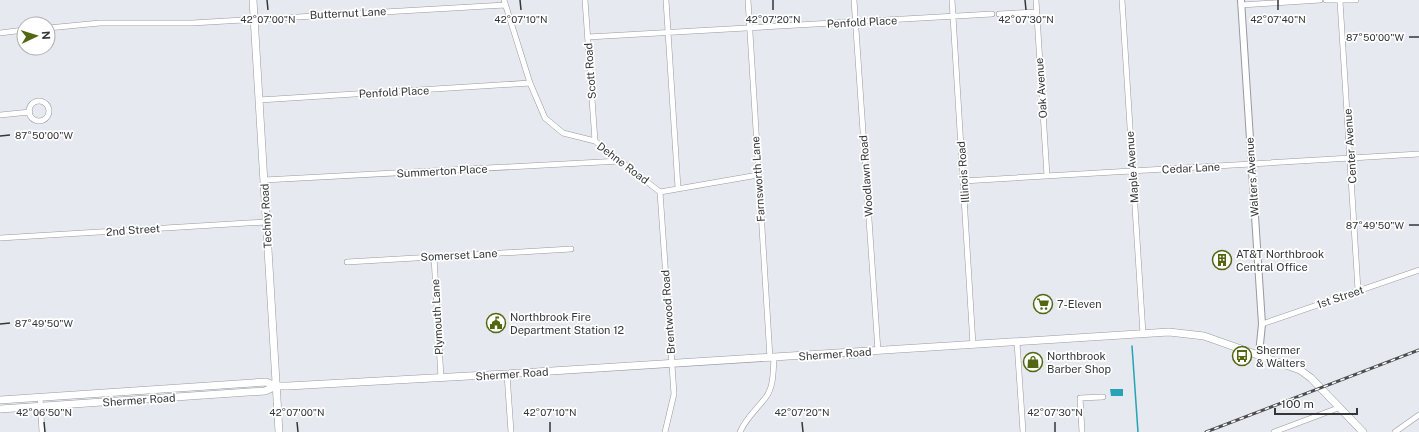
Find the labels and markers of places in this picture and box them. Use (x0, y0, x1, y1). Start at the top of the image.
place label: AT&T Northbrook Central Office (1236, 248, 1324, 273)
building icon: AT&T Northbrook Central Office (1211, 249, 1233, 271)
supermarket icon: 7-Eleven (1032, 293, 1054, 315)
place label: 7-Eleven (1057, 298, 1102, 310)
place label: Northbrook Fire Department Station 12 (510, 311, 625, 336)
public building icon: Northbrook Fire Department Station 12 (485, 312, 507, 334)
place label: Shermer & Walters (1256, 344, 1306, 369)
bus stop icon: Shermer & Walters (1231, 345, 1253, 367)
place label: Northbrook Barber Shop (1047, 350, 1111, 375)
shop icon: Northbrook Barber Shop (1022, 351, 1044, 373)

